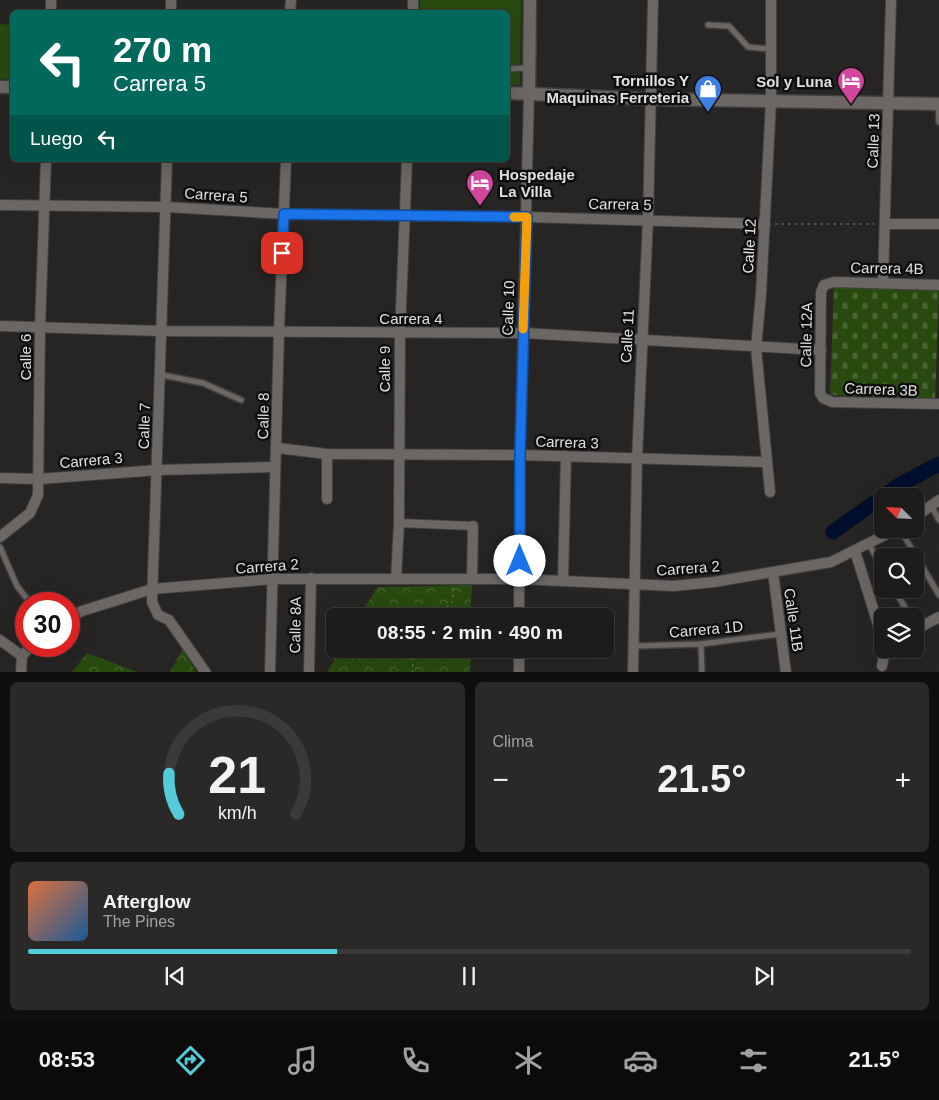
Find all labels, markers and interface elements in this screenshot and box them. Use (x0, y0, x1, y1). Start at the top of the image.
icon: left (30, 30, 95, 95)
text: 270 m (113, 30, 212, 69)
hotel icon: Sol y Luna (836, 66, 866, 105)
text: Carrera 5 (113, 71, 206, 96)
place label: Tornillos Y Maquinas Ferreteria (546, 72, 690, 106)
place label: Sol y Luna (756, 73, 833, 90)
shop icon: Tornillos Y Maquinas Ferreteria (693, 74, 723, 113)
street label: Calle 13 (864, 113, 882, 169)
icon: left (93, 125, 121, 153)
text: Luego (30, 128, 83, 149)
place label: Hospedaje La Villa (499, 166, 575, 200)
hotel icon: Hospedaje La Villa (465, 168, 495, 207)
street label: Carrera 5 (184, 184, 248, 206)
street label: Carrera 5 (588, 195, 652, 213)
street label: Calle 12 (739, 218, 759, 274)
pin (261, 232, 303, 274)
icon: arrive (268, 239, 296, 267)
street label: Carrera 4B (850, 259, 924, 277)
street label: Calle 10 (499, 280, 517, 336)
street label: Calle 12A (797, 302, 815, 368)
street label: Calle 11 (617, 309, 637, 363)
street label: Carrera 4 (379, 310, 443, 327)
street label: Calle 6 (17, 334, 34, 380)
street label: Calle 9 (376, 346, 393, 392)
street label: Carrera 3B (844, 379, 918, 399)
street label: Calle 8 (254, 393, 272, 439)
street label: Calle 7 (135, 402, 153, 450)
street label: Carrera 3 (535, 432, 599, 452)
street label: Carrera 3 (59, 449, 123, 471)
north arrow (874, 488, 924, 538)
map controls (874, 488, 924, 658)
position arrow (493, 534, 545, 586)
button: search (874, 548, 924, 598)
street label: Carrera 2 (235, 555, 299, 577)
street label: Carrera 2 (656, 557, 720, 579)
street label: Calle 11B (781, 587, 807, 653)
speed limit sign: 30 (15, 592, 80, 657)
street label: Calle 8A (286, 597, 304, 653)
button: layers (874, 608, 924, 658)
street label: Carrera 1D (668, 617, 744, 641)
text: 08:55 · 2 min · 490 m (377, 622, 563, 643)
text: Clima (493, 733, 533, 750)
text: 21 (208, 746, 266, 804)
text: 21.5° (657, 758, 746, 800)
text: − (493, 764, 509, 795)
text: + (895, 764, 911, 795)
text: km/h (218, 803, 257, 823)
text: Afterglow (103, 891, 191, 912)
text: The Pines (103, 913, 175, 930)
icon: previous (161, 962, 189, 990)
icon: pause (455, 962, 483, 990)
icon: next (750, 962, 778, 990)
icon: directions (173, 1043, 208, 1078)
icon: music (285, 1043, 320, 1078)
icon: phone (398, 1043, 433, 1078)
icon: climate (511, 1043, 546, 1078)
icon: car (623, 1043, 658, 1078)
icon: filters (736, 1043, 771, 1078)
text: 08:53 (39, 1047, 95, 1072)
text: 21.5° (848, 1047, 900, 1072)

